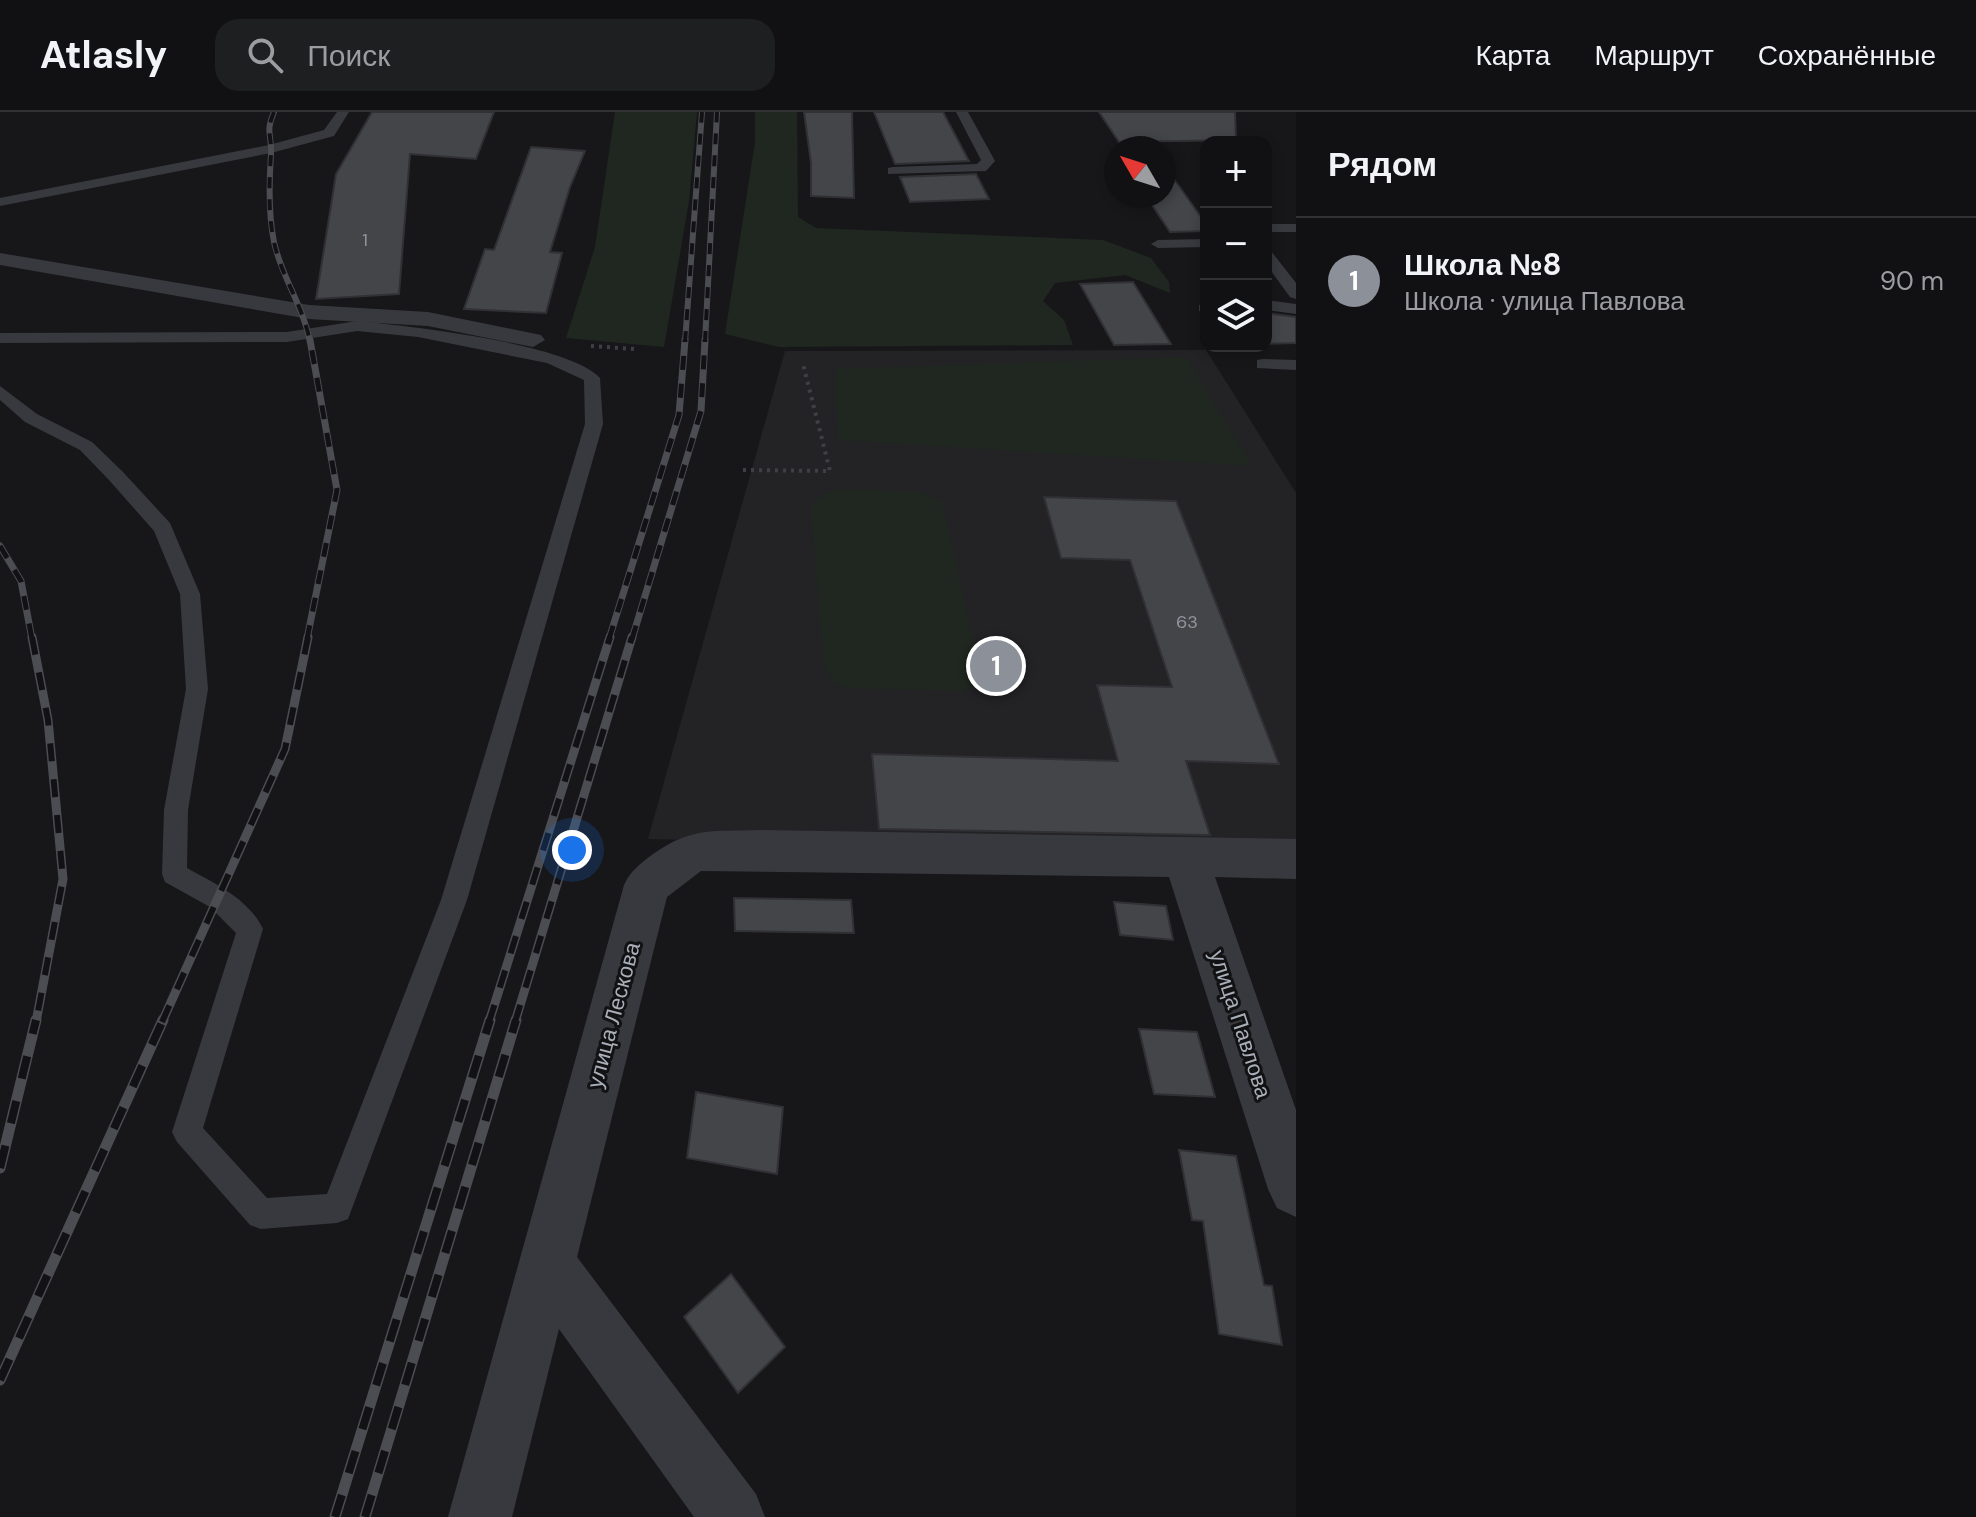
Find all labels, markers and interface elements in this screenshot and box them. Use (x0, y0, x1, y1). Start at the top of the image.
search box (215, 19, 775, 91)
text: Atlasly (40, 30, 167, 80)
icon: search (243, 33, 287, 77)
text: Поиск (307, 36, 390, 75)
text: Карта (1475, 37, 1550, 74)
text: Маршрут (1594, 37, 1714, 74)
text: Сохранённые (1758, 37, 1936, 74)
north arrow (1104, 136, 1176, 208)
map controls (1200, 136, 1272, 352)
button: + (1200, 136, 1272, 208)
text: Рядом (1328, 142, 1437, 187)
button: − (1200, 208, 1272, 280)
house number: 1 (362, 228, 368, 252)
text: Школа №8 (1404, 245, 1562, 284)
text: 1 (1349, 264, 1359, 298)
text: 90 m (1880, 264, 1944, 298)
button: layers (1200, 280, 1272, 352)
text: Школа · улица Павлова (1404, 284, 1685, 318)
house number: 63 (1176, 610, 1198, 634)
pin: 1 (970, 636, 1022, 696)
your location (552, 830, 592, 870)
street label: улица Лескова (580, 938, 647, 1091)
street label: улица Павлова (1203, 946, 1278, 1103)

